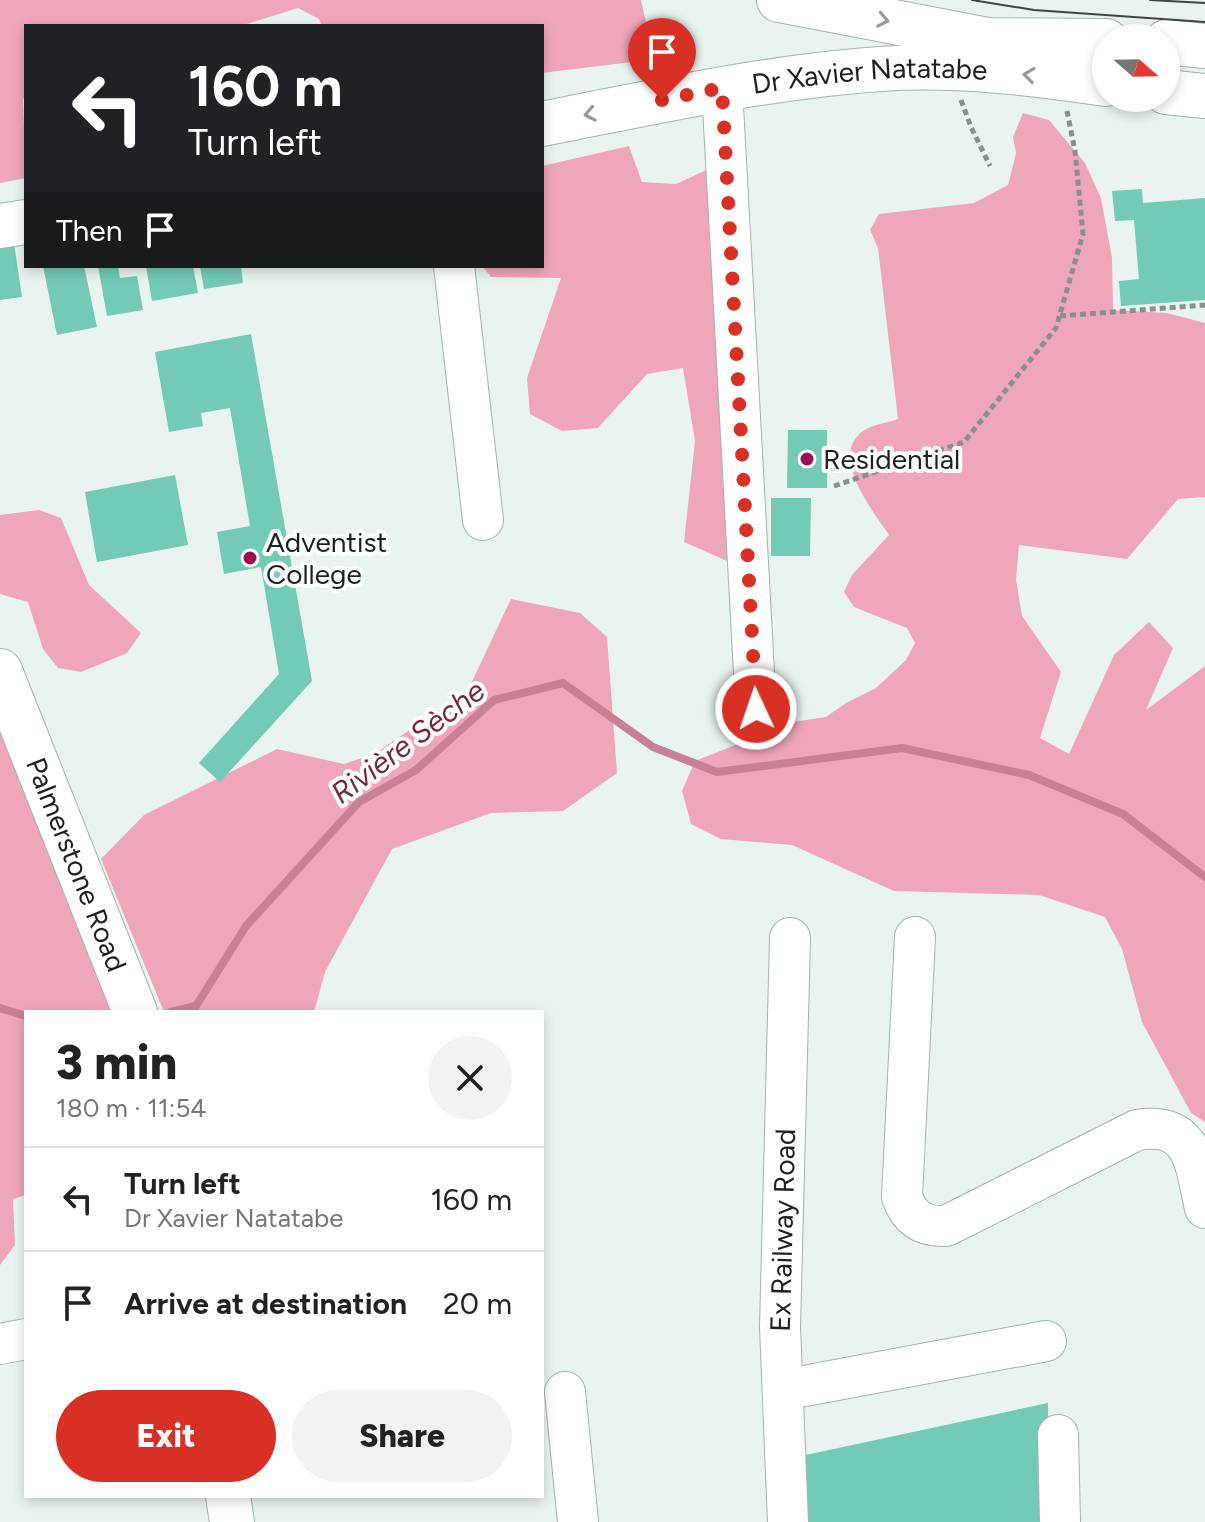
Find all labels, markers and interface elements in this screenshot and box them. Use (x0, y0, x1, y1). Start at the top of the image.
one-way arrow (876, 11, 889, 28)
pin (628, 18, 696, 100)
north arrow (1092, 24, 1180, 112)
map controls (1092, 24, 1180, 112)
icon: arrive (640, 30, 684, 74)
street label: Dr Xavier Natatabe (749, 51, 988, 101)
text: 160 m (188, 53, 343, 120)
icon: left (56, 56, 160, 160)
one-way arrow (1022, 66, 1035, 83)
one-way arrow (584, 105, 597, 122)
text: Turn left (188, 121, 322, 164)
icon: arrive (138, 208, 182, 252)
text: Then (56, 212, 122, 249)
place label: Residential (823, 442, 960, 476)
marker: Residential (798, 450, 816, 468)
place label: Adventist College (266, 525, 387, 591)
marker: Adventist College (241, 549, 259, 567)
position arrow (714, 667, 798, 751)
water label: Rivière Sèche (323, 672, 492, 811)
street label: Palmerstone Road (19, 753, 134, 976)
text: 3 min (56, 1033, 177, 1091)
button: close (428, 1036, 512, 1120)
text: 180 m · 11:54 (56, 1092, 207, 1124)
street label: Ex Railway Road (763, 1128, 802, 1332)
text: Turn left (124, 1165, 241, 1202)
icon: left (56, 1177, 100, 1221)
text: 160 m (430, 1181, 512, 1218)
text: Dr Xavier Natatabe (124, 1202, 343, 1234)
icon: arrive (56, 1281, 100, 1325)
text: Arrive at destination (124, 1285, 407, 1322)
text: 20 m (443, 1285, 512, 1322)
button: Exit (56, 1390, 276, 1482)
button: Share (292, 1390, 512, 1482)

